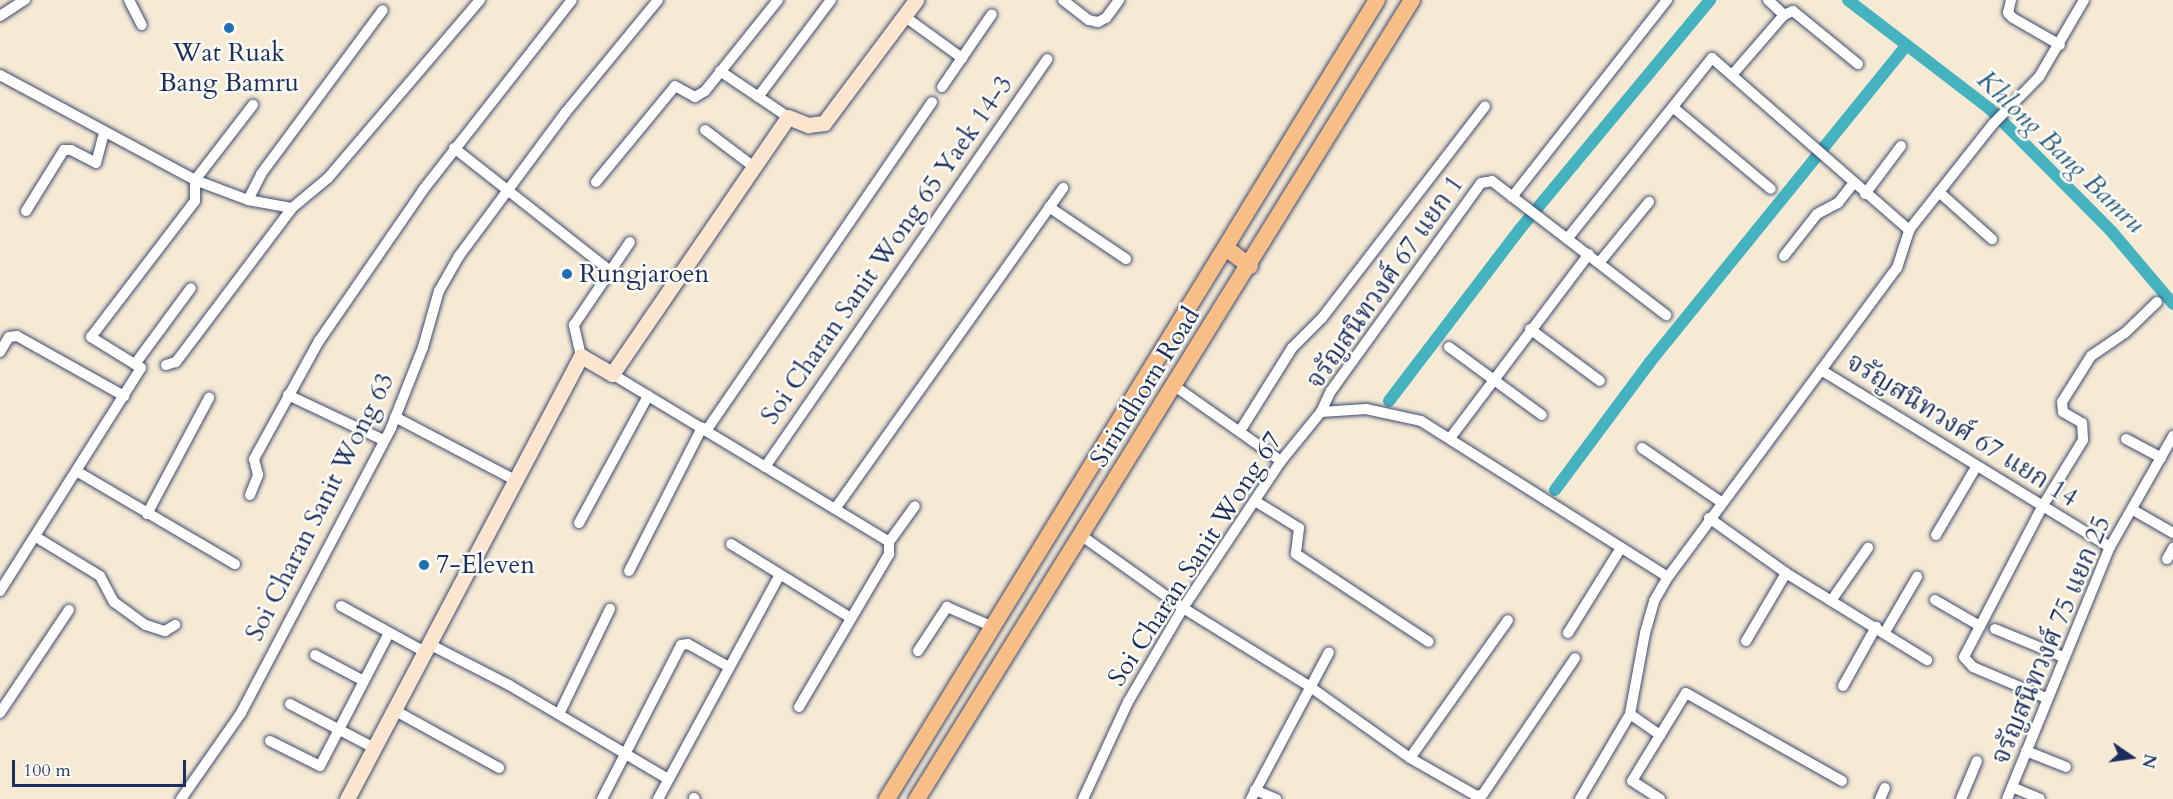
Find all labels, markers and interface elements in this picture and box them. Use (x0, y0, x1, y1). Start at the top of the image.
marker: Wat Ruak Bang Bamru (222, 21, 236, 35)
place label: Wat Ruak Bang Bamru (159, 37, 299, 98)
water label: Khlong Bang Bamru (1970, 64, 2152, 240)
street label: Soi Charan Sanit Wong 65 Yaek 14-3 (754, 70, 1020, 430)
street label: จรัญสนิทวงศ์ 67 แยก 1 (1300, 169, 1470, 395)
place label: Rungjaroen (579, 258, 709, 290)
marker: Rungjaroen (560, 267, 574, 281)
street label: Sirindhorn Road (1083, 301, 1207, 473)
street label: จรัญสนิทวงศ์ 67 แยก 14 (1841, 346, 2083, 514)
street label: Soi Charan Sanit Wong 63 (239, 368, 401, 646)
street label: Soi Charan Sanit Wong 67 (1101, 426, 1289, 692)
street label: จรัญสนิทวงศ์ 75 แยก 25 (1985, 511, 2117, 769)
place label: 7-Eleven (436, 549, 535, 581)
marker: 7-Eleven (417, 558, 431, 572)
north arrow (2101, 727, 2161, 787)
scale bar (15, 748, 189, 786)
text: N (2136, 752, 2161, 770)
text: 100 m (23, 758, 71, 783)

